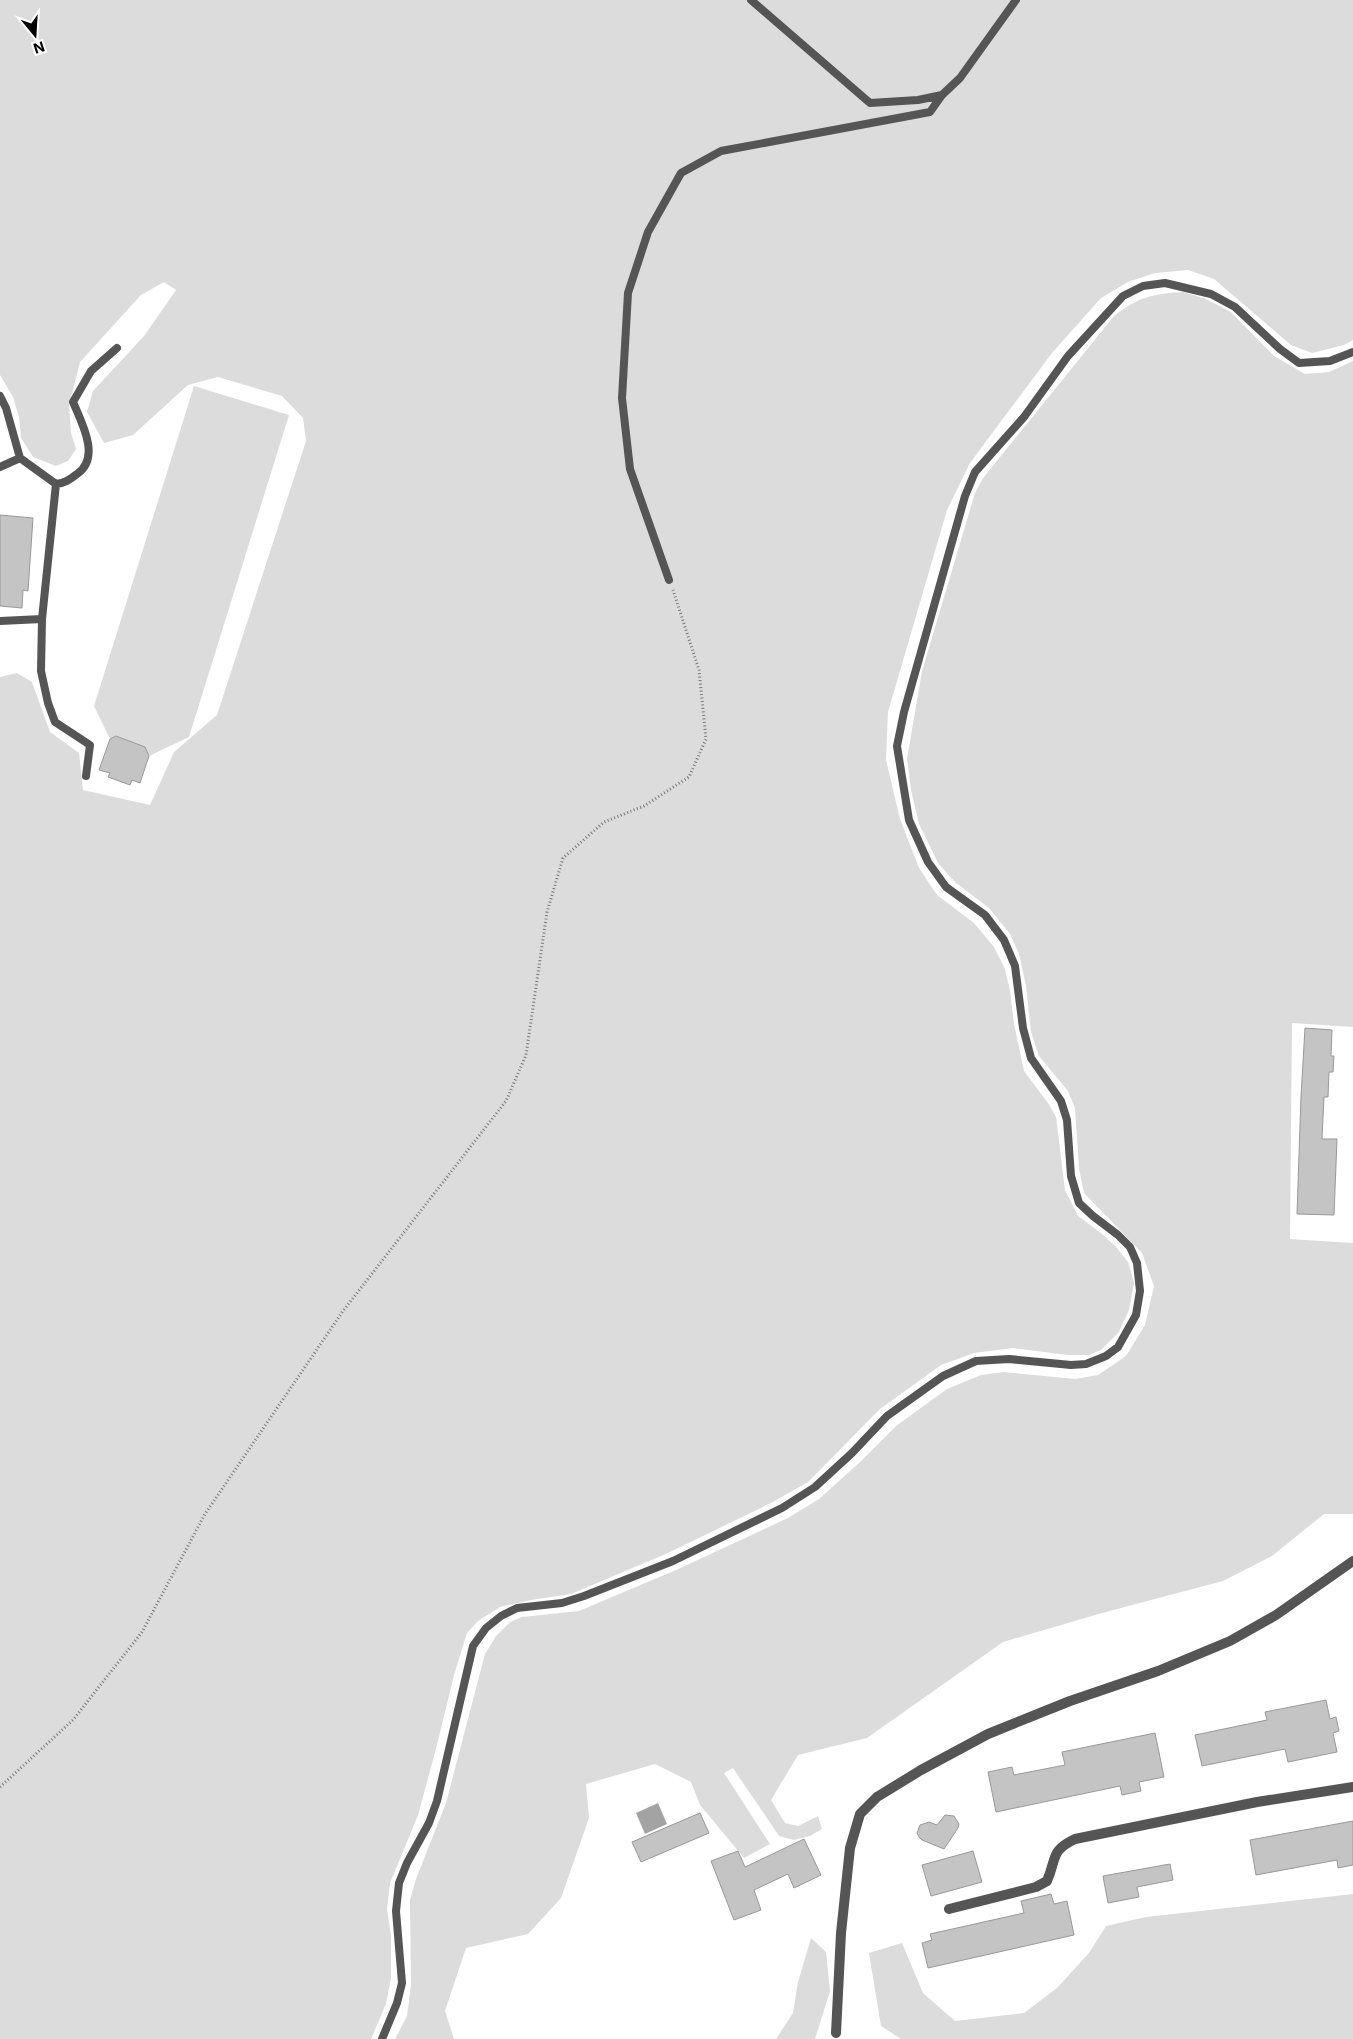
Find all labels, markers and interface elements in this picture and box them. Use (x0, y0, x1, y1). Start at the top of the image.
north arrow (10, 10, 60, 60)
text: N (31, 38, 47, 58)

